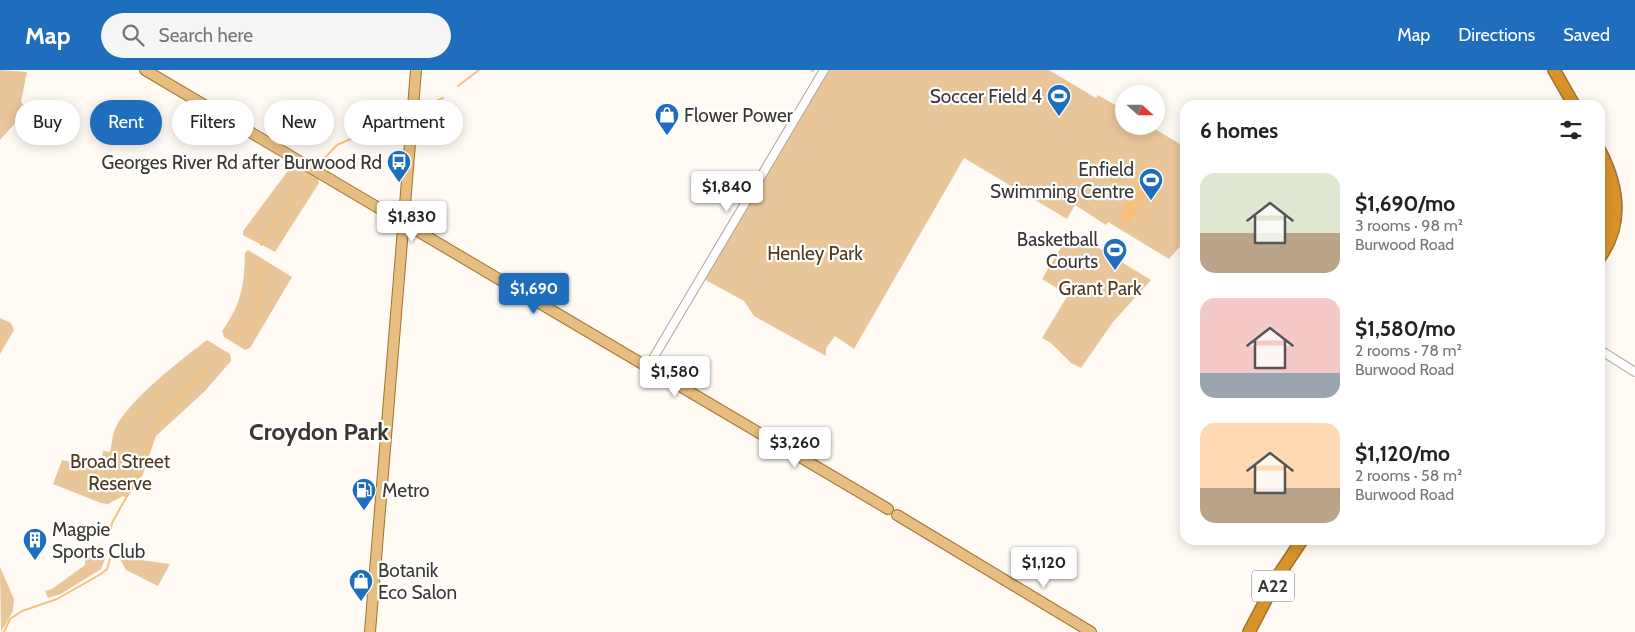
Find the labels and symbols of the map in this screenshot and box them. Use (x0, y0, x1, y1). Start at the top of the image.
sports icon: Soccer Field 4 (1046, 83, 1072, 117)
place label: Soccer Field 4 (930, 85, 1042, 108)
north arrow (1115, 85, 1165, 135)
shop icon: Flower Power (654, 102, 680, 136)
place label: Flower Power (684, 104, 793, 127)
bus stop icon: Georges River Rd after Burwood Rd (386, 149, 412, 183)
place label: Georges River Rd after Burwood Rd (102, 151, 382, 174)
place label: Enfield Swimming Centre (990, 158, 1134, 203)
sports icon: Enfield Swimming Centre (1138, 167, 1164, 201)
pin: $1,840 (686, 170, 768, 213)
pin: $1,830 (371, 200, 453, 243)
place label: Basketball Courts (1017, 228, 1099, 273)
sports icon: Basketball Courts (1102, 237, 1128, 271)
park label: Henley Park (767, 242, 863, 265)
pin: $1,690 (493, 272, 575, 315)
park label: Grant Park (1058, 277, 1142, 300)
pin: $1,580 (634, 356, 716, 398)
district label: Croydon Park (249, 417, 389, 446)
pin: $3,260 (754, 426, 836, 469)
park label: Broad Street Reserve (70, 450, 171, 495)
fuel station icon: Metro (351, 477, 377, 511)
place label: Metro (382, 479, 430, 502)
place label: Magpie Sports Club (52, 518, 145, 563)
building icon: Magpie Sports Club (22, 527, 48, 561)
pin: $1,120 (1003, 546, 1085, 589)
place label: Botanik Eco Salon (378, 559, 457, 604)
shop icon: Botanik Eco Salon (348, 568, 374, 602)
road number: A22 (1252, 571, 1294, 602)

